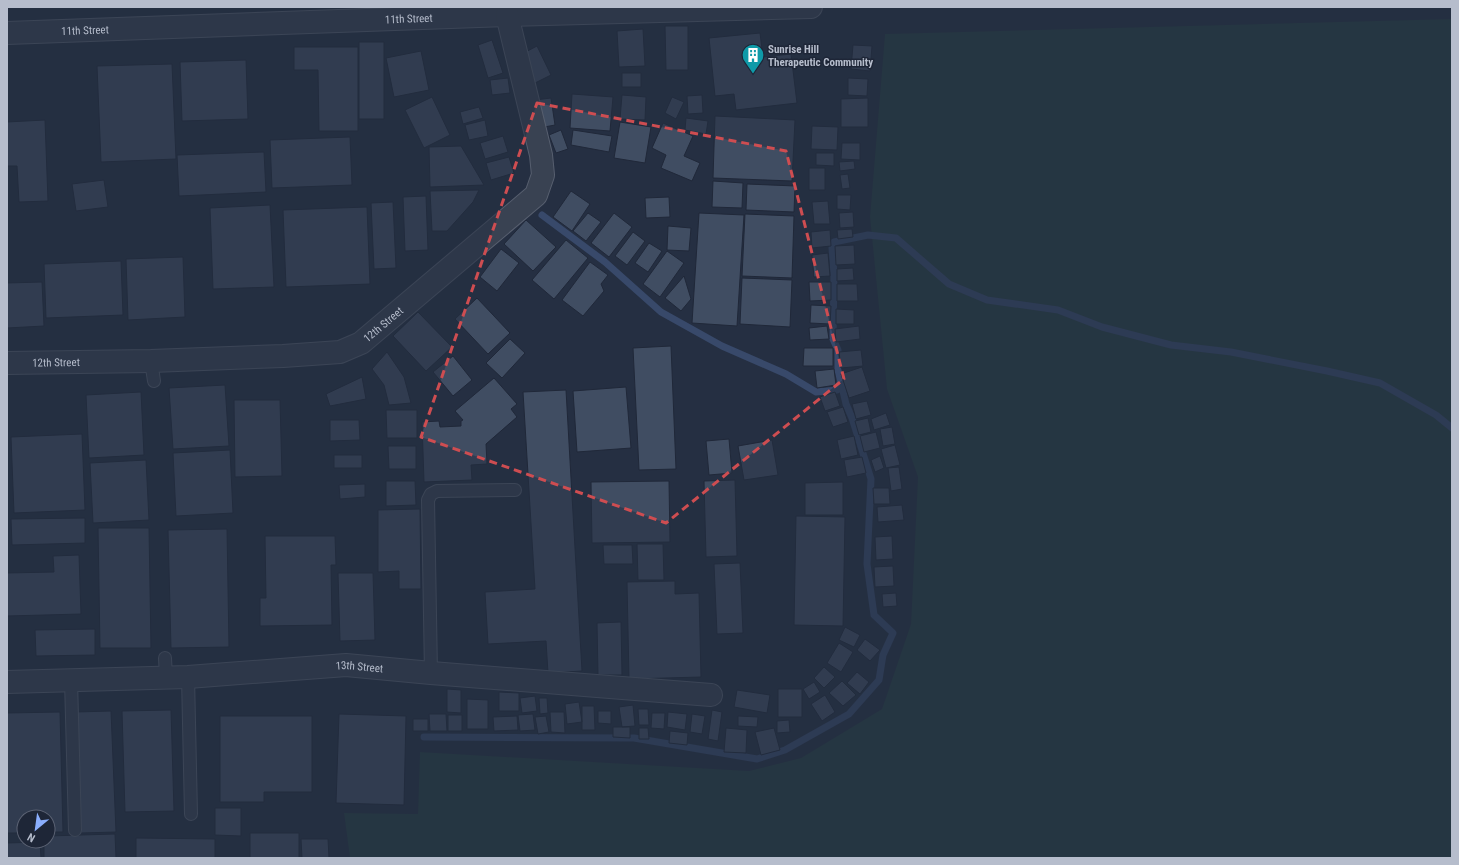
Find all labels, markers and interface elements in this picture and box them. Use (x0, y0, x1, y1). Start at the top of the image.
street label: 11th Street (385, 12, 433, 26)
street label: 11th Street (61, 23, 109, 38)
building icon: Sunrise Hill Therapeutic Community (740, 42, 766, 75)
place label: Sunrise Hill Therapeutic Community (768, 43, 873, 69)
street label: 12th Street (361, 304, 406, 345)
street label: 12th Street (32, 356, 80, 370)
street label: 13th Street (335, 659, 384, 675)
north arrow (16, 809, 56, 849)
text: N (25, 830, 37, 845)

